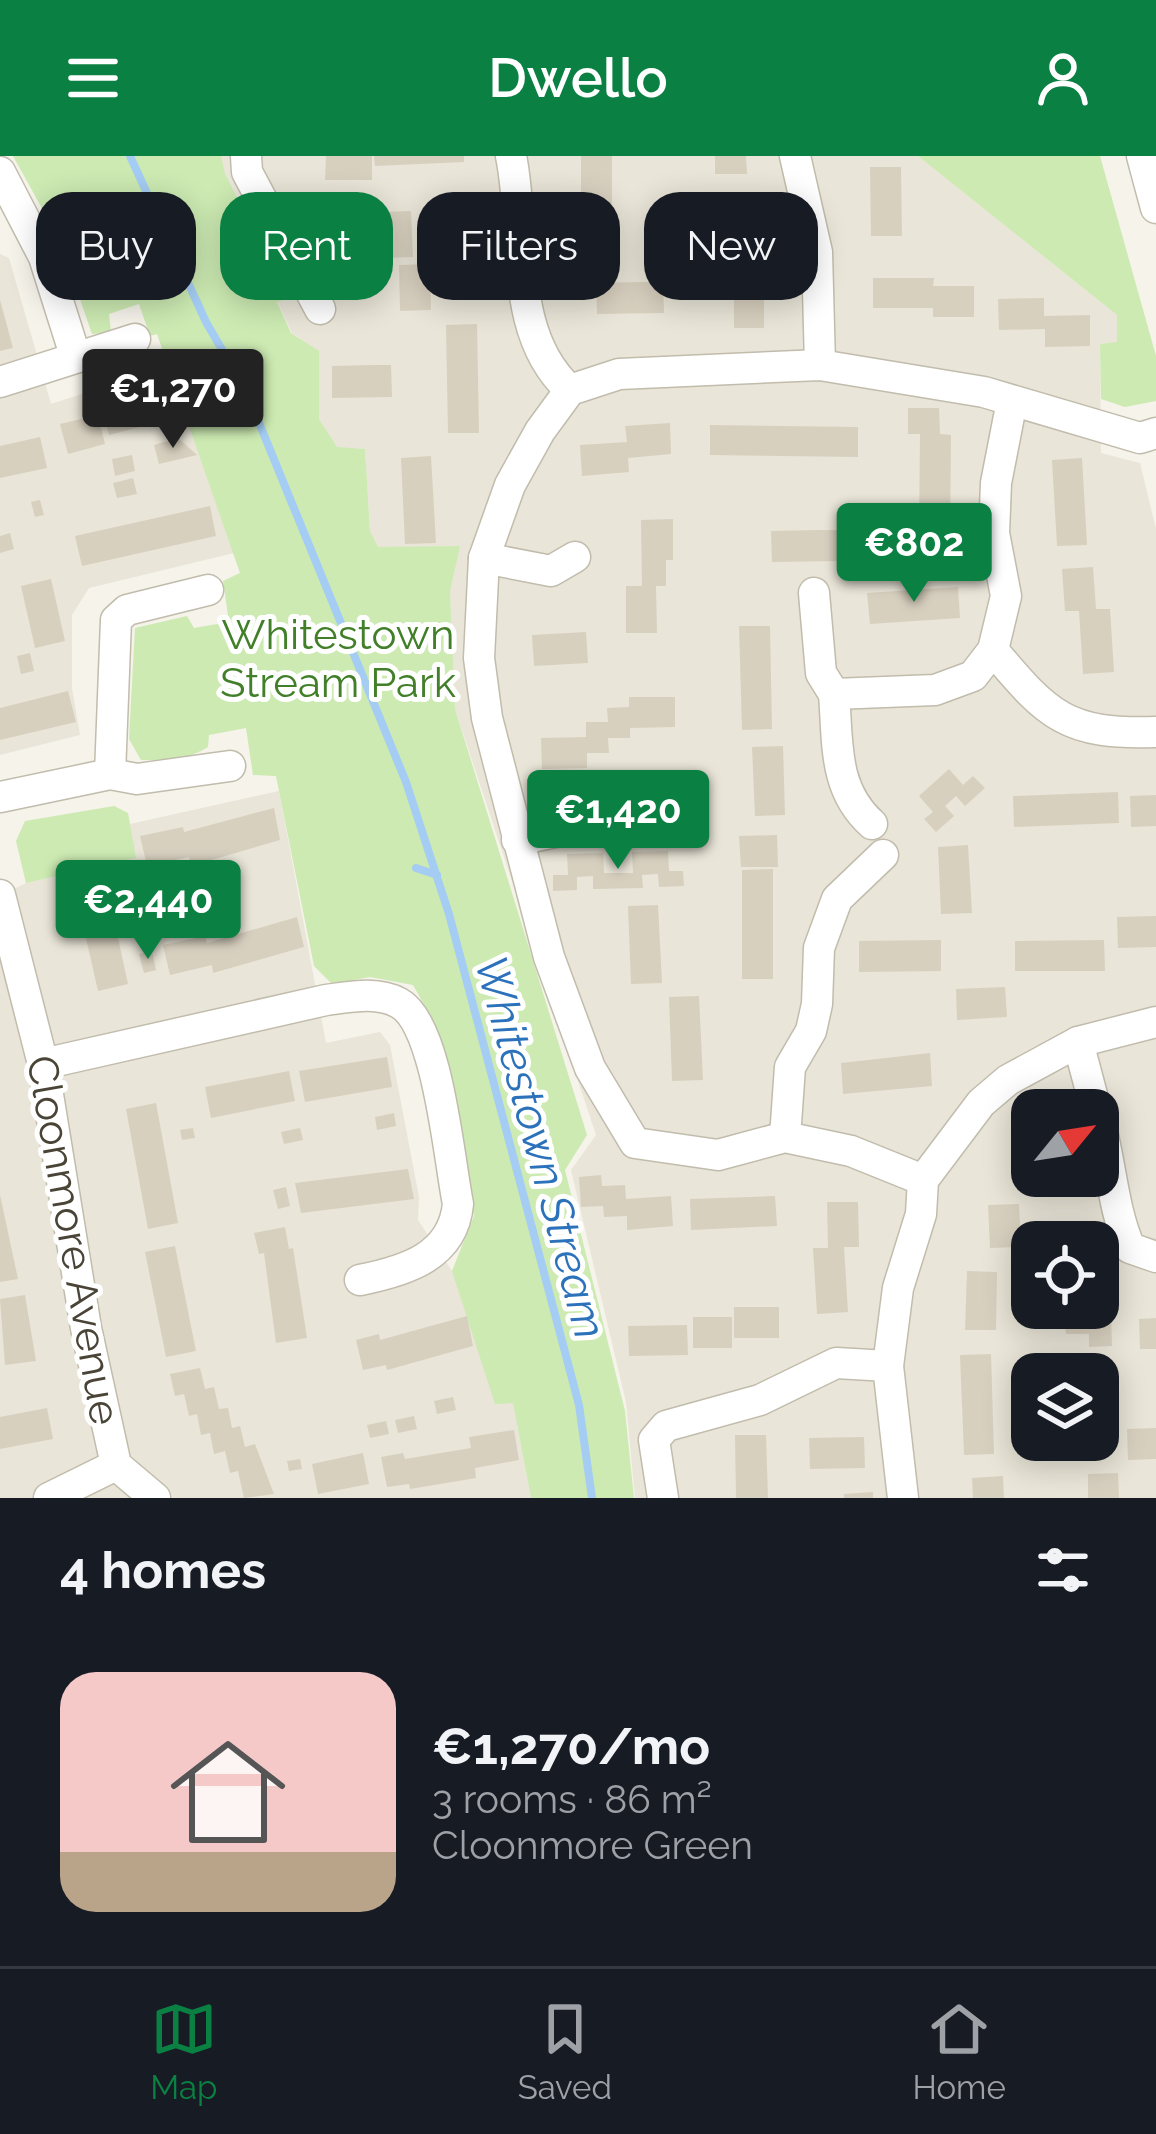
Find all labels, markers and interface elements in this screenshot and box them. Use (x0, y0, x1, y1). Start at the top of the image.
icon: menu (60, 45, 126, 111)
icon: person (1030, 45, 1096, 111)
text: Dwello (488, 46, 668, 110)
chip: Buy (36, 192, 196, 300)
chip: Rent (220, 192, 393, 300)
chip: Filters (417, 192, 620, 300)
chip: New (644, 192, 818, 300)
pin: €1,270 (75, 349, 271, 451)
text: €1,270 (109, 365, 237, 411)
pin: €802 (843, 503, 985, 605)
text: €802 (864, 519, 964, 565)
park label: Whitestown Stream Park (220, 610, 456, 707)
pin: €1,420 (520, 770, 716, 872)
text: €1,420 (554, 786, 682, 832)
pin: €2,440 (50, 860, 246, 962)
text: €2,440 (83, 876, 213, 922)
water label: Whitestown Stream (464, 950, 617, 1344)
street label: Cloonmore Avenue (17, 1052, 130, 1428)
north arrow (1011, 1089, 1119, 1197)
map controls (1011, 1089, 1119, 1461)
button: locate (1011, 1221, 1119, 1329)
button: layers (1011, 1353, 1119, 1461)
icon: filters (1030, 1537, 1096, 1603)
text: 4 homes (60, 1540, 266, 1600)
text: €1,270/mo (432, 1716, 710, 1776)
icon: home (156, 1720, 300, 1864)
text: 3 rooms · 86 m² (432, 1776, 712, 1822)
text: Cloonmore Green (432, 1822, 753, 1868)
tab: Map (150, 1996, 217, 2107)
tab: Saved (518, 1996, 612, 2107)
tab: Home (912, 1996, 1006, 2107)

